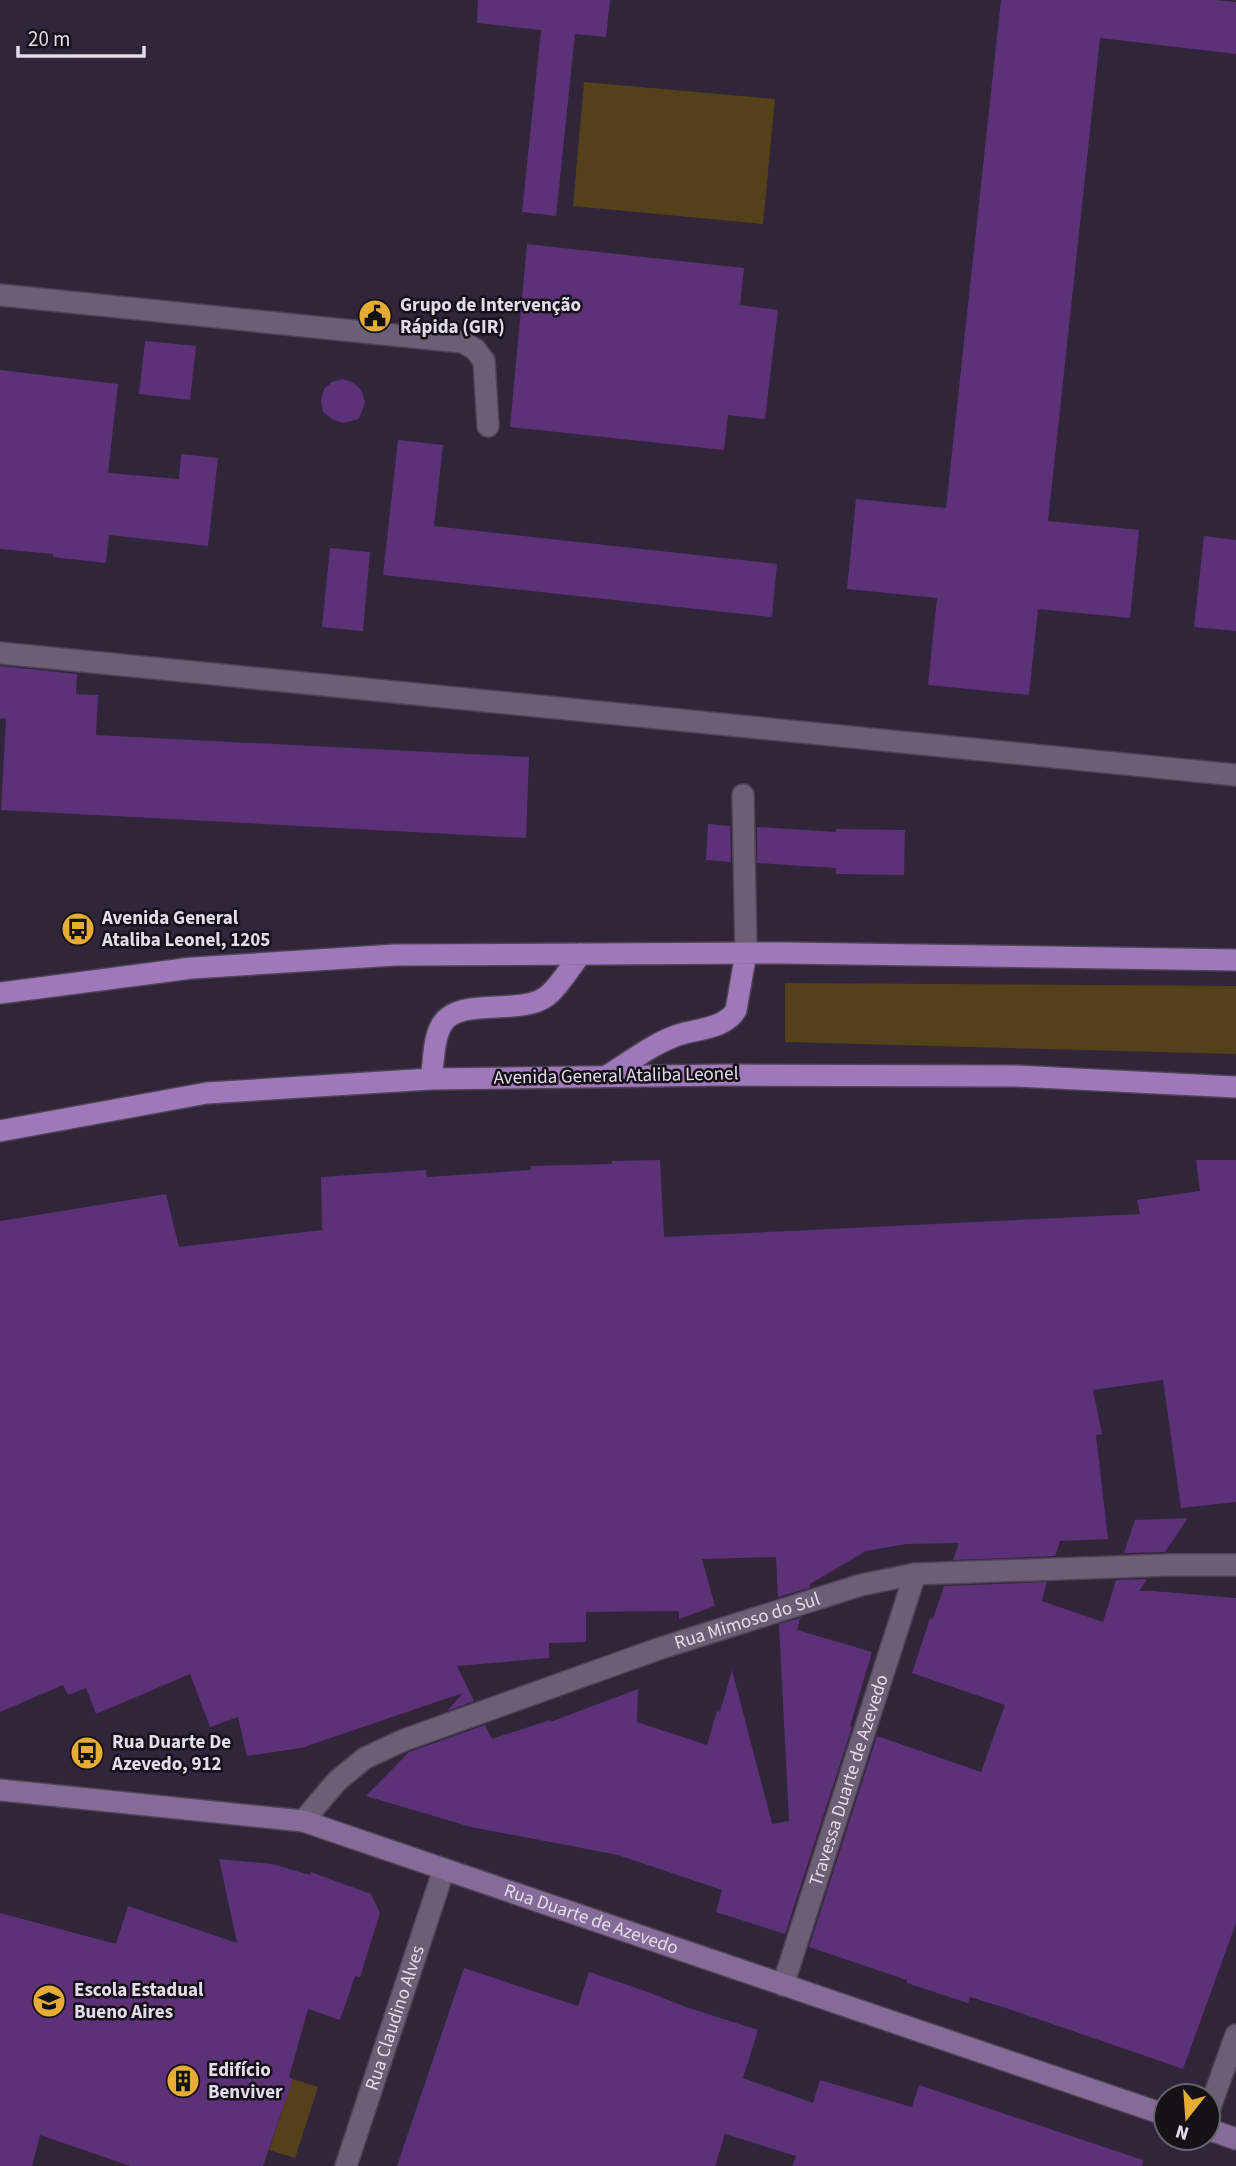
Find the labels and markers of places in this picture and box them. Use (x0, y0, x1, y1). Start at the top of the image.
place label: Grupo de Intervenção Rápida (GIR) (400, 292, 581, 341)
public building icon: Grupo de Intervenção Rápida (GIR) (356, 297, 394, 335)
place label: Avenida General Ataliba Leonel, 1205 (101, 905, 270, 954)
bus stop icon: Avenida General Ataliba Leonel, 1205 (59, 910, 97, 948)
place label: Rua Duarte De Azevedo, 912 (111, 1729, 231, 1778)
bus stop icon: Rua Duarte De Azevedo, 912 (68, 1734, 106, 1772)
place label: Escola Estadual Bueno Aires (74, 1977, 204, 2026)
school or university icon: Escola Estadual Bueno Aires (30, 1982, 68, 2020)
place label: Edifício Benviver (208, 2057, 283, 2106)
building icon: Edifício Benviver (164, 2062, 202, 2100)

